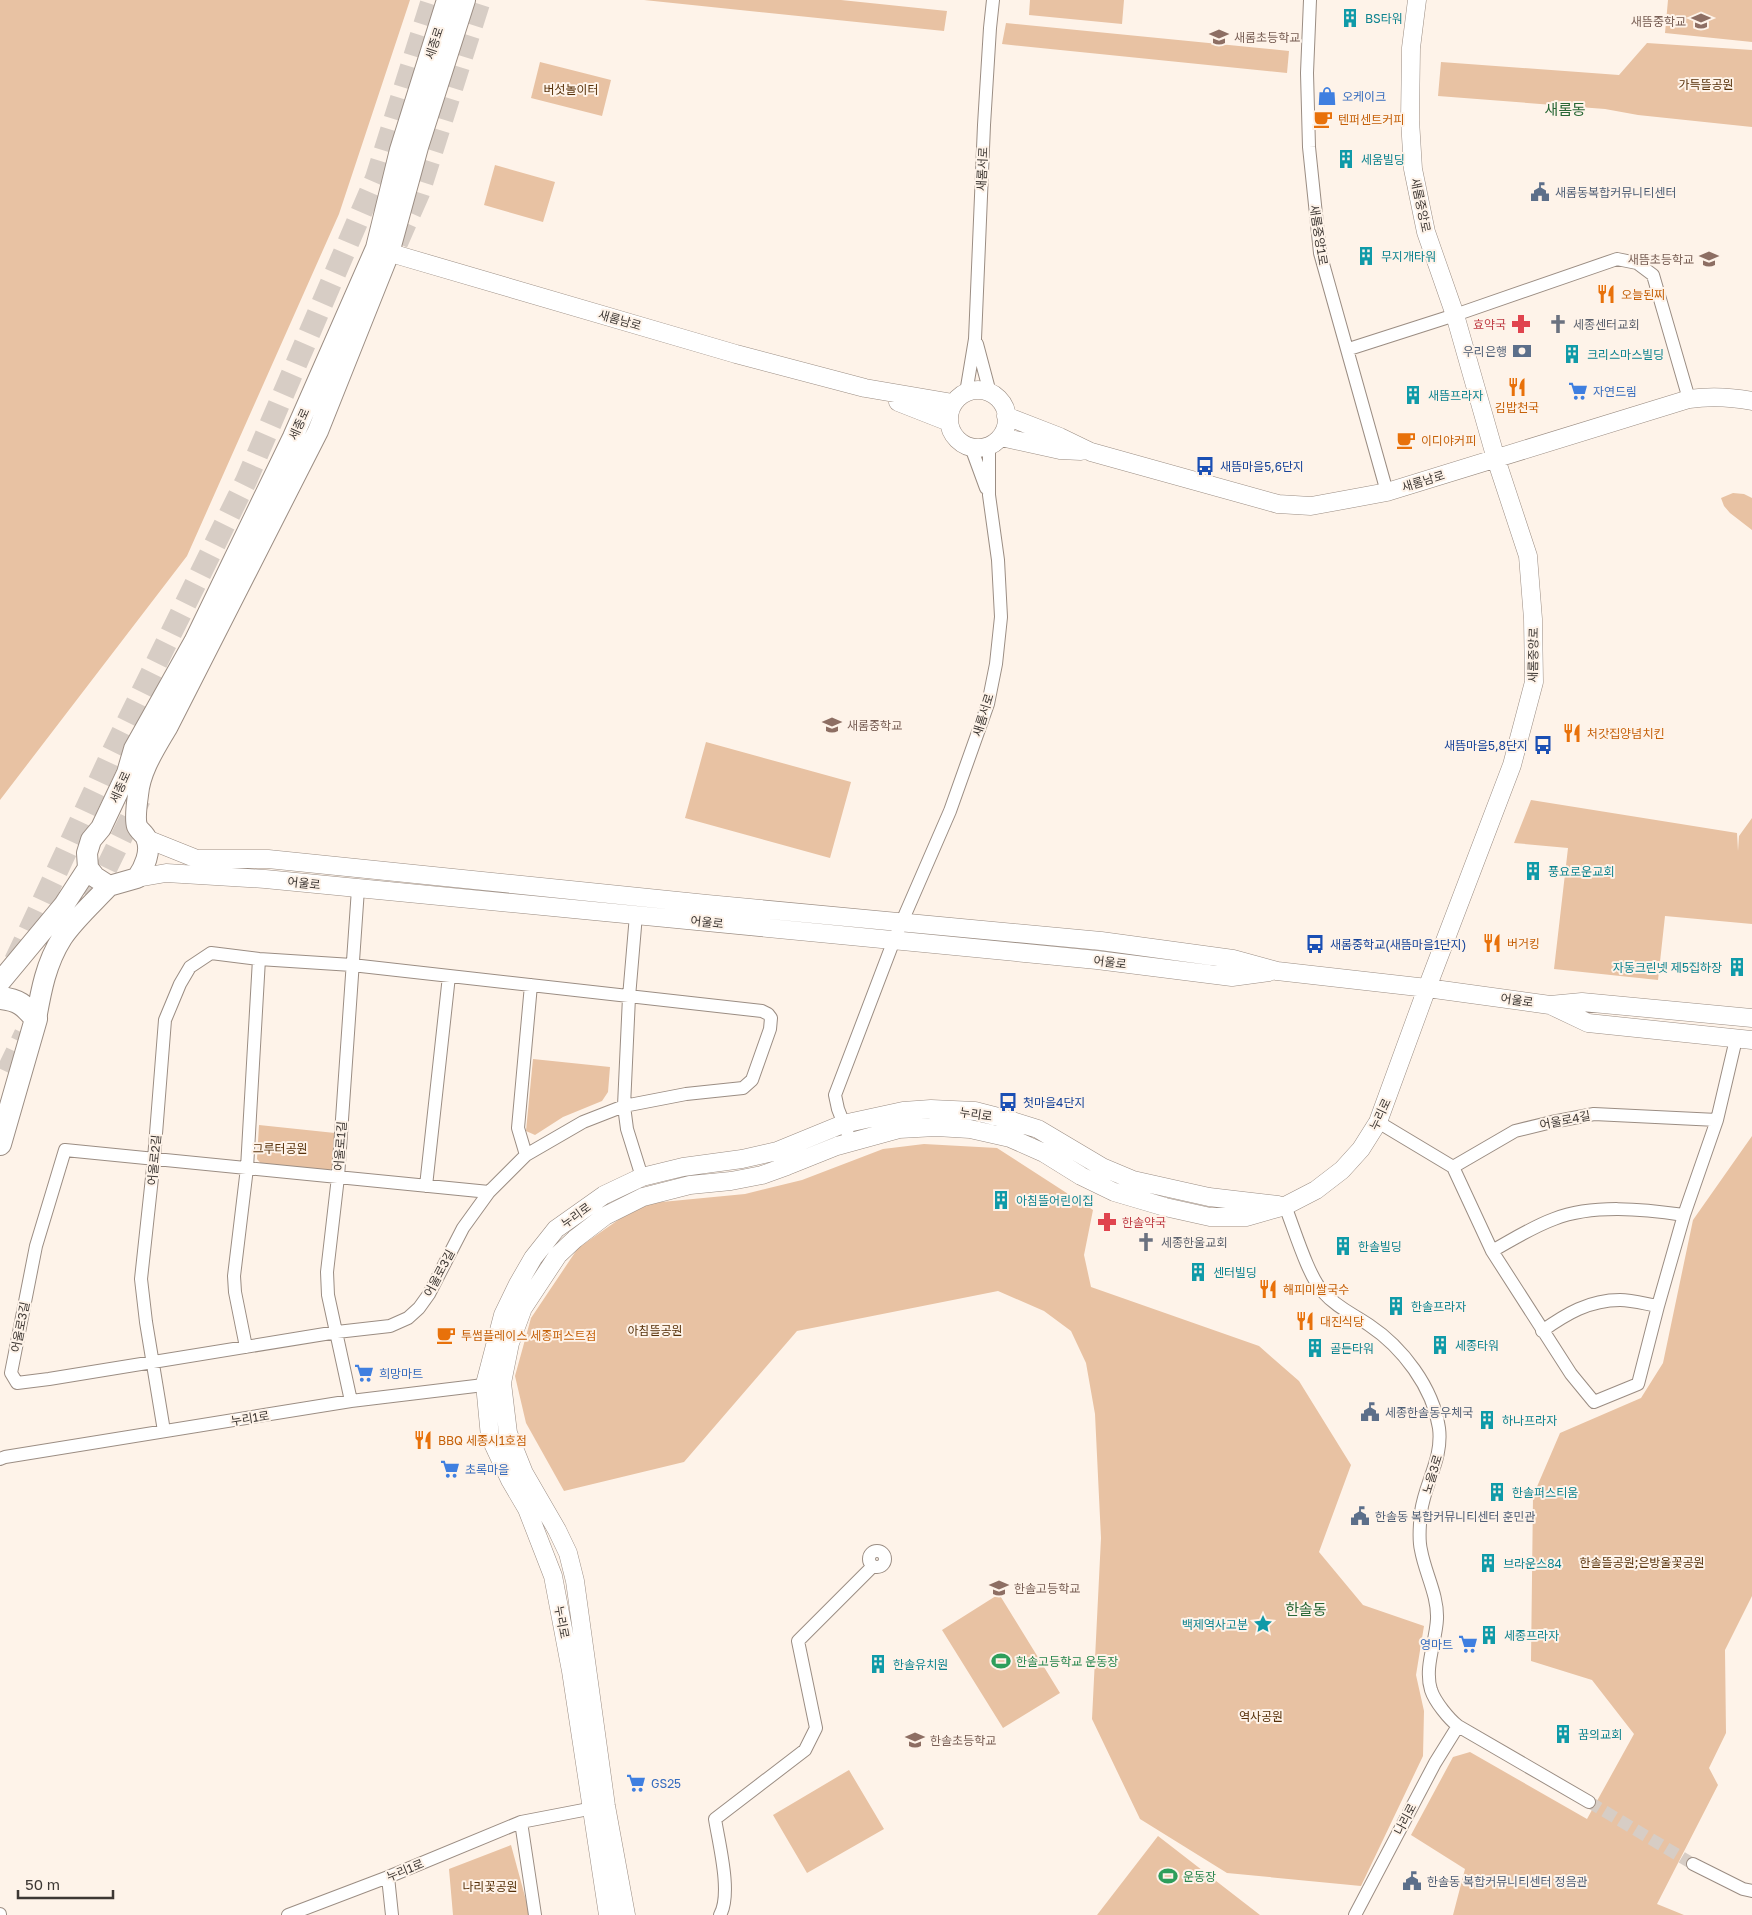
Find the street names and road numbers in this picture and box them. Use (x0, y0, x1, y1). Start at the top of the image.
street label: 세종로 (422, 25, 446, 61)
street label: 새롬서로 (973, 147, 991, 191)
street label: 새롬중앙로 (1408, 176, 1434, 234)
street label: 새롬중앙1로 (1307, 204, 1331, 266)
street label: 새롬남로 (597, 307, 643, 333)
street label: 세종로 (285, 406, 313, 442)
street label: 새롬남로 (1400, 467, 1446, 495)
street label: 새롬중앙로 (1525, 627, 1541, 683)
street label: 새롬서로 (969, 692, 997, 738)
street label: 세종로 (106, 769, 134, 805)
street label: 어울로 (287, 874, 321, 892)
street label: 어울로 (690, 913, 724, 931)
street label: 어울로 (1093, 953, 1127, 971)
street label: 어울로 (1500, 990, 1534, 1010)
street label: 누리로 (1366, 1096, 1394, 1132)
street label: 누리로 (959, 1104, 993, 1124)
street label: 어울로4길 (1538, 1108, 1592, 1132)
street label: 어울로1길 (331, 1121, 349, 1171)
street label: 어울로2길 (144, 1134, 164, 1186)
street label: 누리로 (558, 1199, 594, 1231)
street label: 어울로3길 (420, 1247, 458, 1299)
street label: 어울로3길 (8, 1300, 32, 1354)
street label: 누리1로 (230, 1408, 270, 1428)
street label: 노을3로 (1419, 1453, 1445, 1495)
street label: 누리로 (551, 1604, 573, 1640)
street label: 나리로 (1391, 1801, 1419, 1837)
street label: 누리1로 (384, 1856, 426, 1884)

